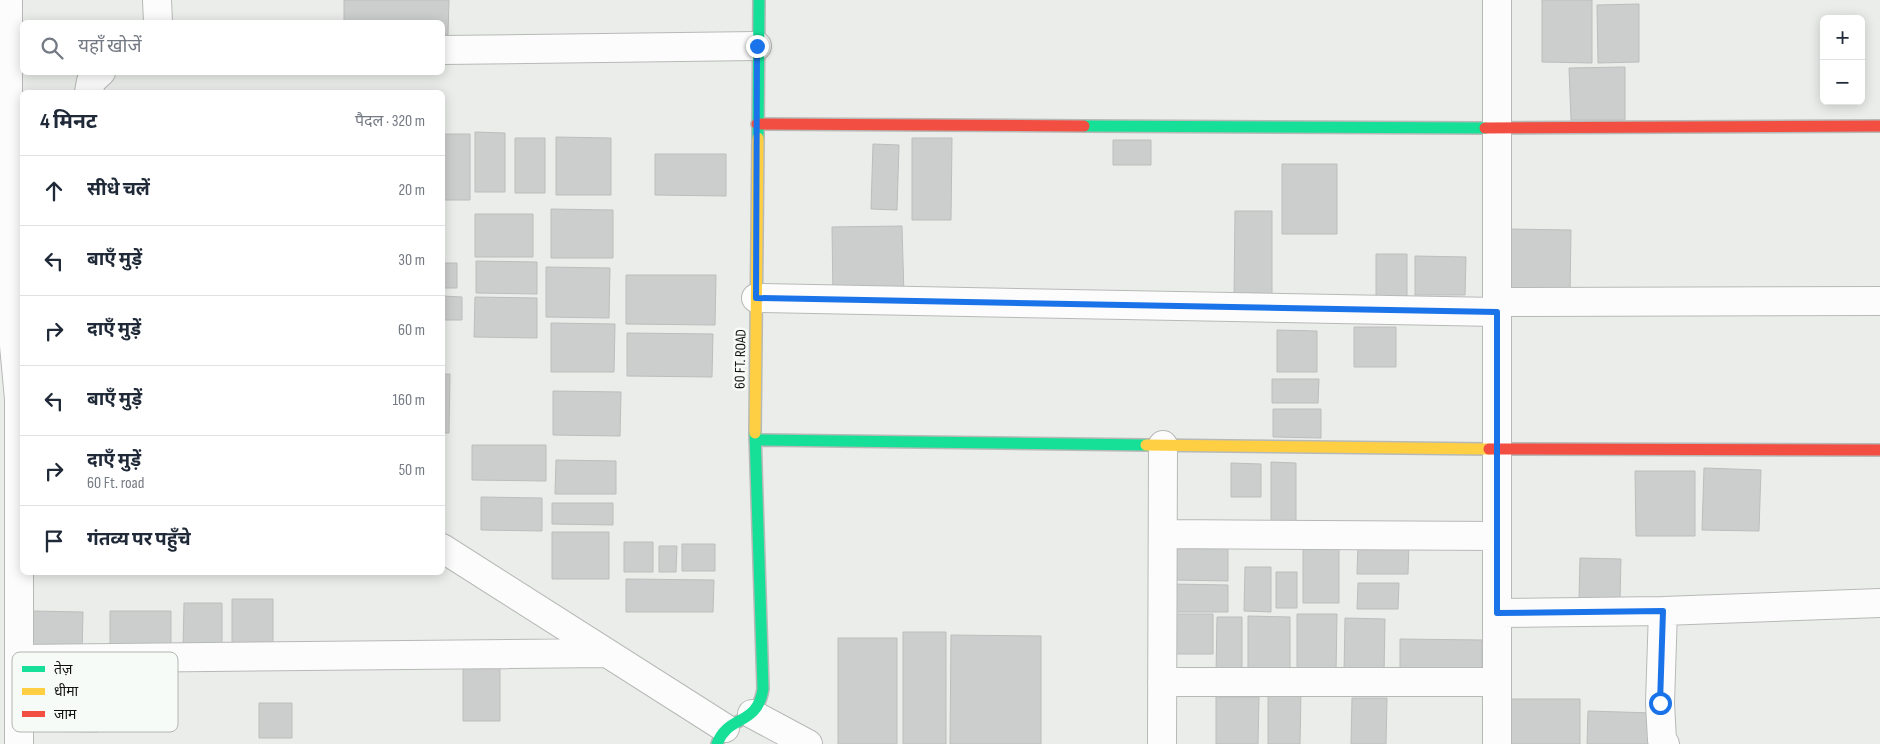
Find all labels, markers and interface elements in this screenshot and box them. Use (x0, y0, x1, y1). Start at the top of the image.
map controls (1820, 15, 1865, 105)
button: + (1820, 15, 1865, 60)
search box (20, 20, 445, 75)
icon: search (38, 34, 66, 62)
text: यहाँ खोजें (78, 35, 142, 58)
route end (746, 35, 769, 58)
button: − (1820, 60, 1865, 105)
text: 4 मिनट (40, 109, 97, 134)
text: पैदल · 320 m (355, 112, 425, 131)
icon: ahead (40, 177, 68, 205)
text: सीधे चलें (87, 178, 150, 201)
text: 20 m (398, 181, 425, 200)
icon: left (40, 247, 68, 275)
text: बाएँ मुड़ें (87, 248, 142, 271)
text: 30 m (398, 251, 425, 270)
icon: right (40, 317, 68, 345)
text: दाएँ मुड़ें (87, 318, 141, 341)
text: 60 m (398, 321, 425, 340)
street label: 60 FT. ROAD (730, 329, 751, 389)
icon: left (40, 387, 68, 415)
text: बाएँ मुड़ें (87, 388, 142, 411)
text: 160 m (392, 391, 425, 410)
text: दाएँ मुड़ें (87, 449, 141, 472)
icon: right (40, 457, 68, 485)
text: 50 m (399, 461, 425, 480)
text: 60 Ft. road (87, 474, 144, 493)
icon: arrive (40, 527, 68, 555)
text: गंतव्य पर पहुँचे (87, 528, 191, 551)
legend (12, 652, 178, 732)
text: तेज़ (54, 660, 73, 678)
text: धीमा (54, 683, 79, 700)
route start (1649, 692, 1672, 715)
text: जाम (54, 706, 77, 723)

